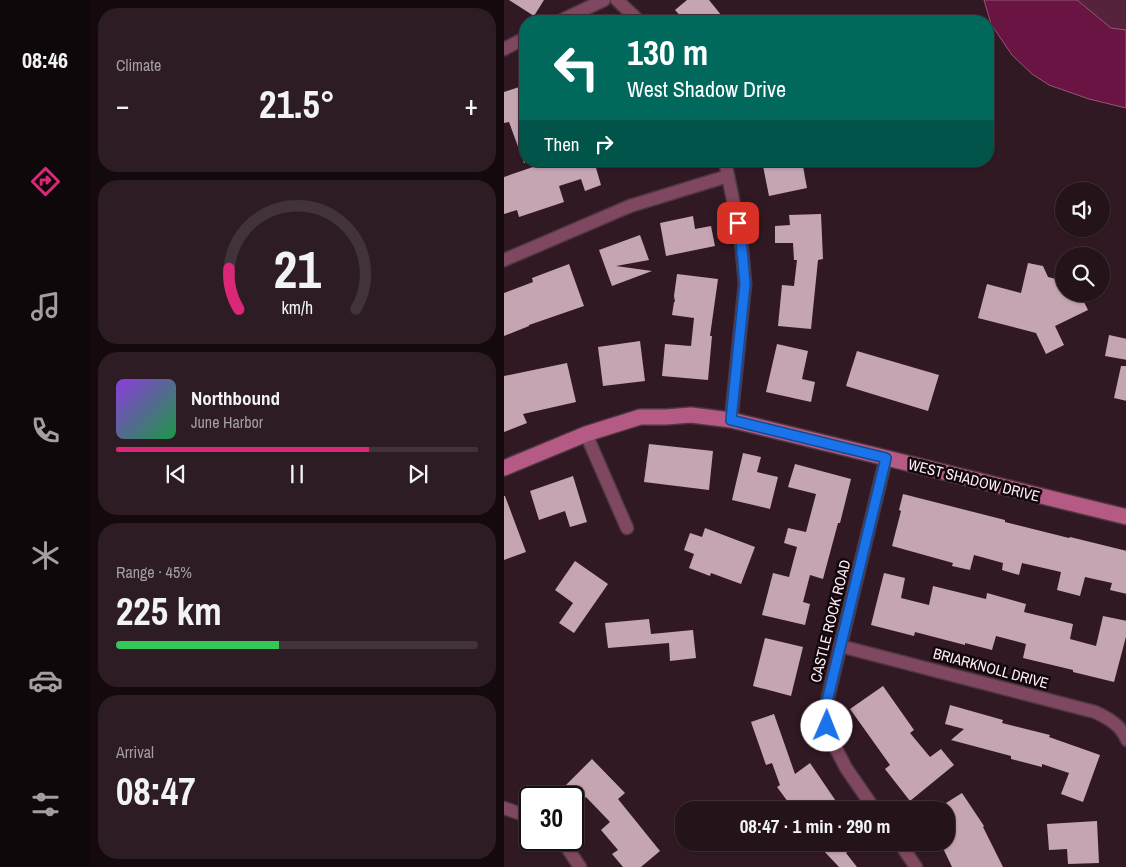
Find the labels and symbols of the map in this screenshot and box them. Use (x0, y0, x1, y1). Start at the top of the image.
pin (717, 202, 759, 244)
street label: WEST SHADOW DRIVE (906, 453, 1042, 507)
street label: CASTLE ROCK ROAD (805, 557, 855, 685)
street label: BRIARKNOLL DRIVE (931, 643, 1051, 693)
position arrow (800, 699, 852, 751)
speed limit sign: 30 (519, 786, 584, 851)

